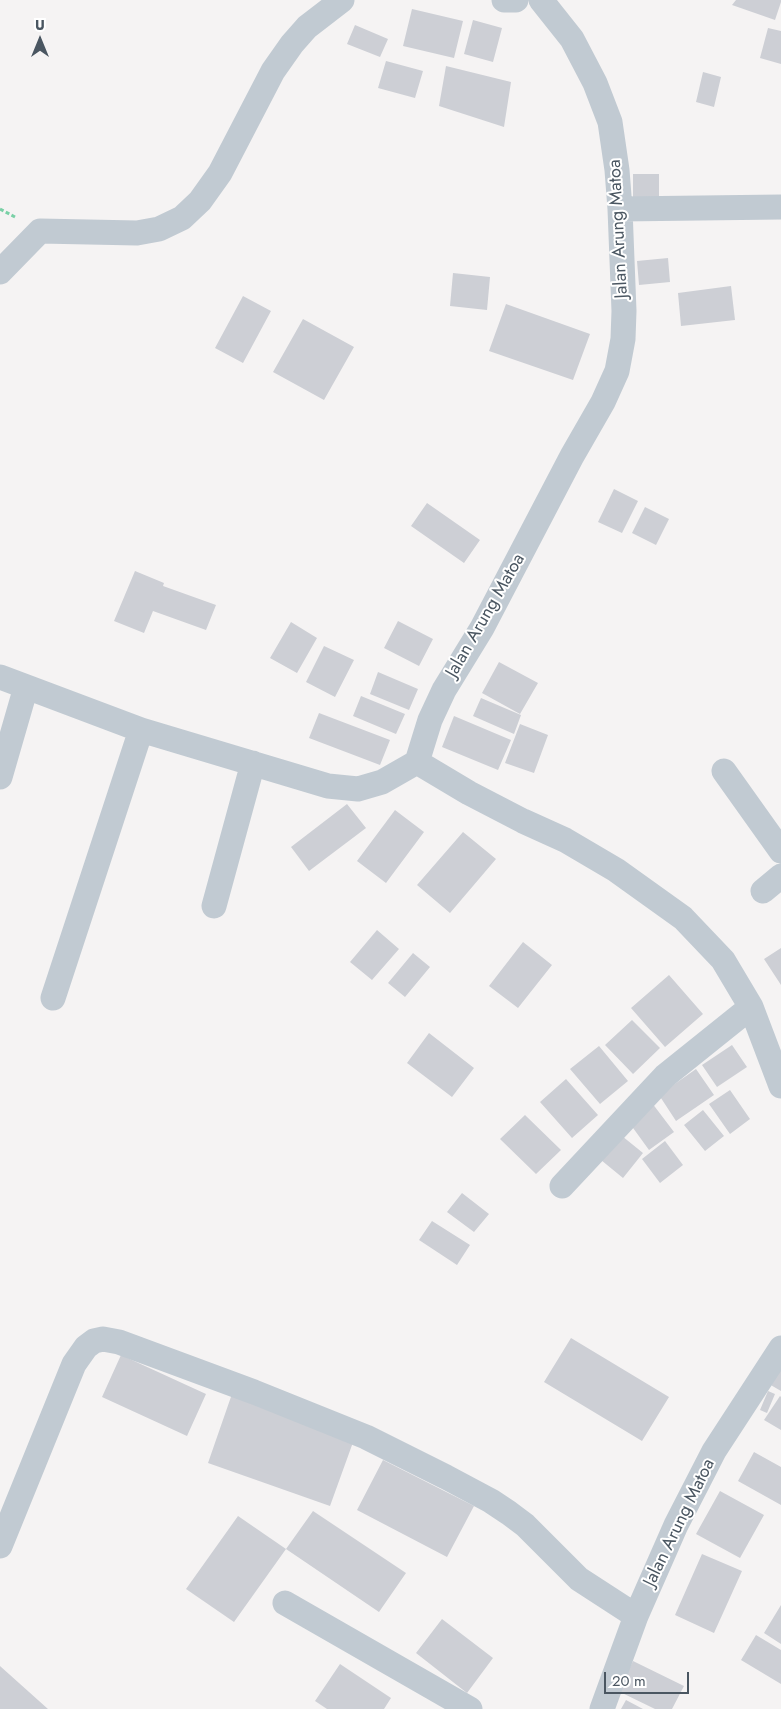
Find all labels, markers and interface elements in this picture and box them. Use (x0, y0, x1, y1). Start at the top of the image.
north arrow (15, 15, 65, 65)
text: U (35, 15, 45, 35)
street label: Jalan Arung Matoa (605, 159, 633, 299)
street label: Jalan Arung Matoa (442, 550, 530, 682)
street label: Jalan Arung Matoa (640, 1456, 720, 1590)
scale bar (606, 1662, 691, 1694)
text: 20 m (612, 1670, 646, 1692)

